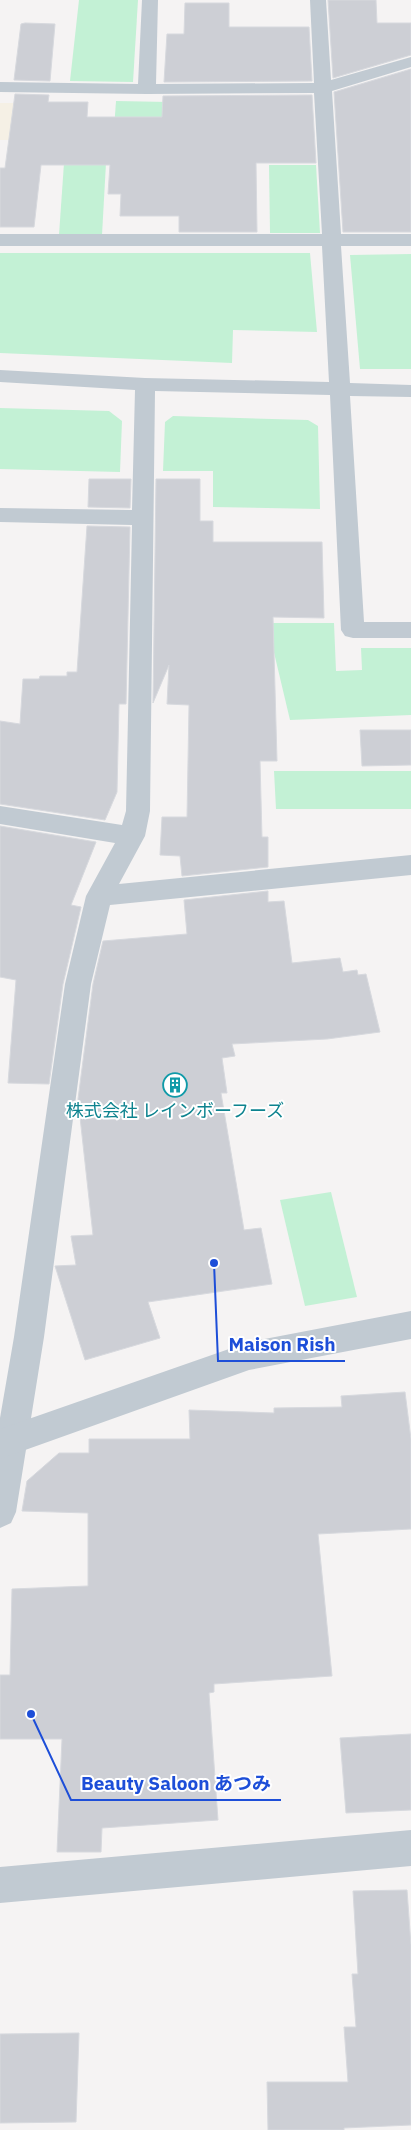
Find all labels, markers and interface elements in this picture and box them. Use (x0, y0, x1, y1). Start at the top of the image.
building icon: 株式会社 レインボーフーズ (162, 1072, 188, 1098)
place label: 株式会社 レインボーフーズ (66, 1099, 284, 1122)
callout: Maison Rish (218, 1327, 345, 1361)
text: Maison Rish (228, 1332, 336, 1356)
callout: Beauty Saloon あつみ (71, 1766, 281, 1800)
text: Beauty Saloon あつみ (81, 1771, 271, 1795)

